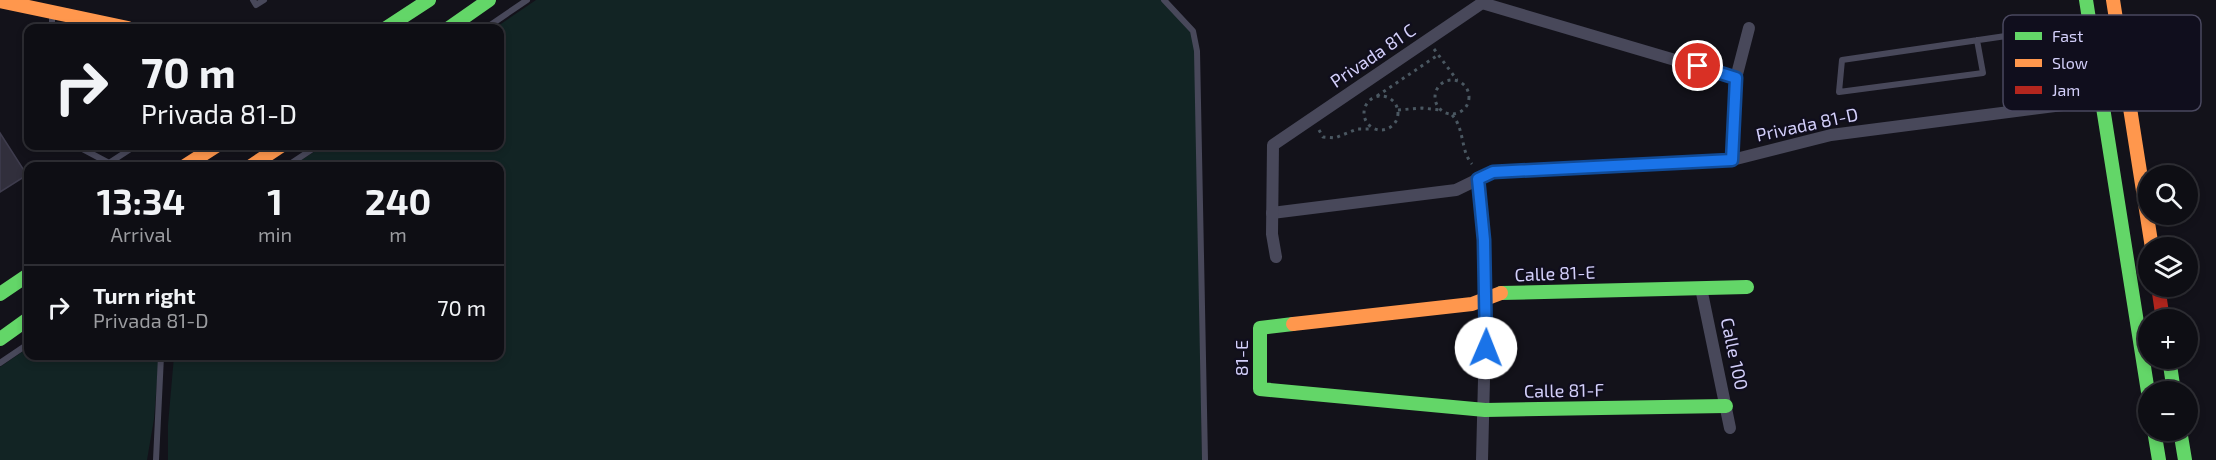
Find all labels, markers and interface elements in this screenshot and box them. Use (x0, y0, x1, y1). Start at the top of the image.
legend (2003, 15, 2201, 111)
street label: Privada 81 C (1326, 19, 1419, 92)
text: Fast (2052, 26, 2083, 45)
pin (1672, 40, 1723, 91)
text: 70 m (141, 46, 236, 96)
icon: right (42, 48, 120, 126)
icon: arrive (1681, 49, 1714, 82)
text: Slow (2052, 53, 2088, 72)
text: Jam (2052, 80, 2080, 99)
text: Privada 81-D (141, 97, 297, 129)
street label: Privada 81-D (1754, 102, 1860, 146)
map controls (2138, 165, 2198, 441)
button: search (2138, 165, 2198, 225)
text: 13:34 (97, 179, 185, 222)
text: 1 (267, 179, 283, 222)
text: 240 (365, 179, 431, 222)
text: Arrival (111, 222, 171, 246)
text: min (258, 222, 292, 246)
text: m (389, 222, 407, 246)
button: layers (2138, 237, 2198, 297)
street label: Calle 81-E (1514, 261, 1596, 285)
text: Turn right (93, 282, 195, 308)
icon: right (42, 291, 75, 324)
text: 70 m (437, 294, 486, 320)
text: Privada 81-D (93, 308, 209, 332)
button: + (2138, 309, 2198, 369)
position arrow (1454, 316, 1518, 380)
street label: Calle 100 (1717, 316, 1753, 392)
street label: 81-E (1230, 340, 1252, 376)
street label: Calle 81-F (1524, 378, 1605, 402)
button: − (2138, 381, 2198, 441)

